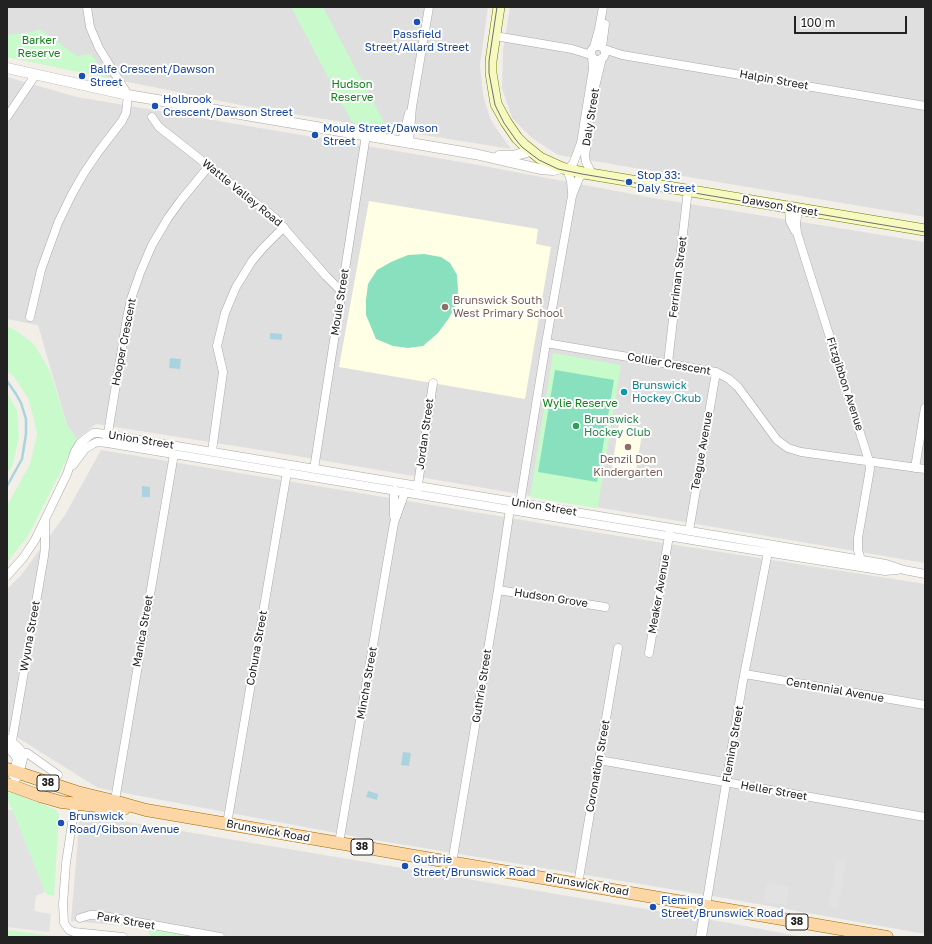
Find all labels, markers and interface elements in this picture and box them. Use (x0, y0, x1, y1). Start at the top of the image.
scale bar (796, 8, 909, 34)
text: 100 m (801, 15, 835, 30)
marker: Passfield Street/Allard Street (412, 17, 422, 27)
place label: Passfield Street/Allard Street (365, 28, 469, 54)
park label: Barker Reserve (18, 34, 60, 60)
place label: Balfe Crescent/Dawson Street (90, 63, 214, 89)
street label: Halpin Street (738, 67, 810, 93)
marker: Balfe Crescent/Dawson Street (77, 71, 87, 81)
park label: Hudson Reserve (331, 78, 373, 104)
street label: Daly Street (580, 87, 602, 147)
place label: Holbrook Crescent/Dawson Street (163, 93, 293, 119)
marker: Holbrook Crescent/Dawson Street (150, 101, 160, 111)
place label: Moule Street/Dawson Street (323, 122, 438, 148)
marker: Moule Street/Dawson Street (310, 130, 320, 140)
street label: Wattle Valley Road (199, 157, 285, 229)
place label: Stop 33: Daly Street (637, 169, 696, 195)
marker: Stop 33: Daly Street (624, 177, 634, 187)
street label: Dawson Street (741, 193, 819, 219)
street label: Ferriman Street (666, 235, 690, 319)
street label: Moule Street (328, 267, 352, 337)
place label: Brunswick South West Primary School (453, 294, 563, 320)
street label: Hooper Crescent (109, 297, 139, 387)
marker: Brunswick South West Primary School (440, 302, 450, 312)
street label: Fitzgibbon Avenue (824, 335, 866, 433)
street label: Collier Crescent (626, 350, 712, 378)
place label: Brunswick Hockey Ckub (632, 379, 701, 405)
marker: Brunswick Hockey Ckub (619, 387, 629, 397)
street label: Jordan Street (413, 397, 437, 471)
park label: Wylie Reserve (542, 397, 618, 411)
street label: Teague Avenue (689, 411, 715, 491)
place label: Brunswick Hockey Club (584, 413, 650, 439)
marker: Brunswick Hockey Club (571, 421, 581, 431)
street label: Union Street (107, 428, 175, 452)
marker: Denzil Don Kindergarten (623, 442, 633, 452)
place label: Denzil Don Kindergarten (593, 453, 663, 479)
street label: Union Street (510, 495, 578, 519)
street label: Meaker Avenue (646, 553, 672, 635)
street label: Hudson Grove (513, 586, 589, 610)
street label: Manica Street (130, 594, 156, 668)
street label: Wyuna Street (17, 600, 43, 672)
street label: Cohuna Street (244, 610, 270, 686)
street label: Mincha Street (354, 646, 380, 720)
street label: Guthrie Street (470, 648, 494, 724)
street label: Centennial Avenue (785, 675, 885, 705)
street label: Fleming Street (720, 705, 746, 783)
street label: Coronation Street (583, 719, 613, 813)
road number: 38 (37, 775, 59, 791)
street label: Heller Street (740, 779, 808, 803)
place label: Brunswick Road/Gibson Avenue (69, 810, 179, 836)
street label: Brunswick Road (225, 817, 311, 845)
marker: Brunswick Road/Gibson Avenue (56, 818, 66, 828)
road number: 38 (351, 839, 373, 855)
place label: Guthrie Street/Brunswick Road (413, 853, 536, 879)
marker: Guthrie Street/Brunswick Road (400, 861, 410, 871)
street label: Brunswick Road (544, 871, 630, 899)
place label: Fleming Street/Brunswick Road (661, 894, 784, 920)
marker: Fleming Street/Brunswick Road (648, 902, 658, 912)
street label: Park Street (96, 909, 156, 933)
road number: 38 (786, 914, 808, 930)

